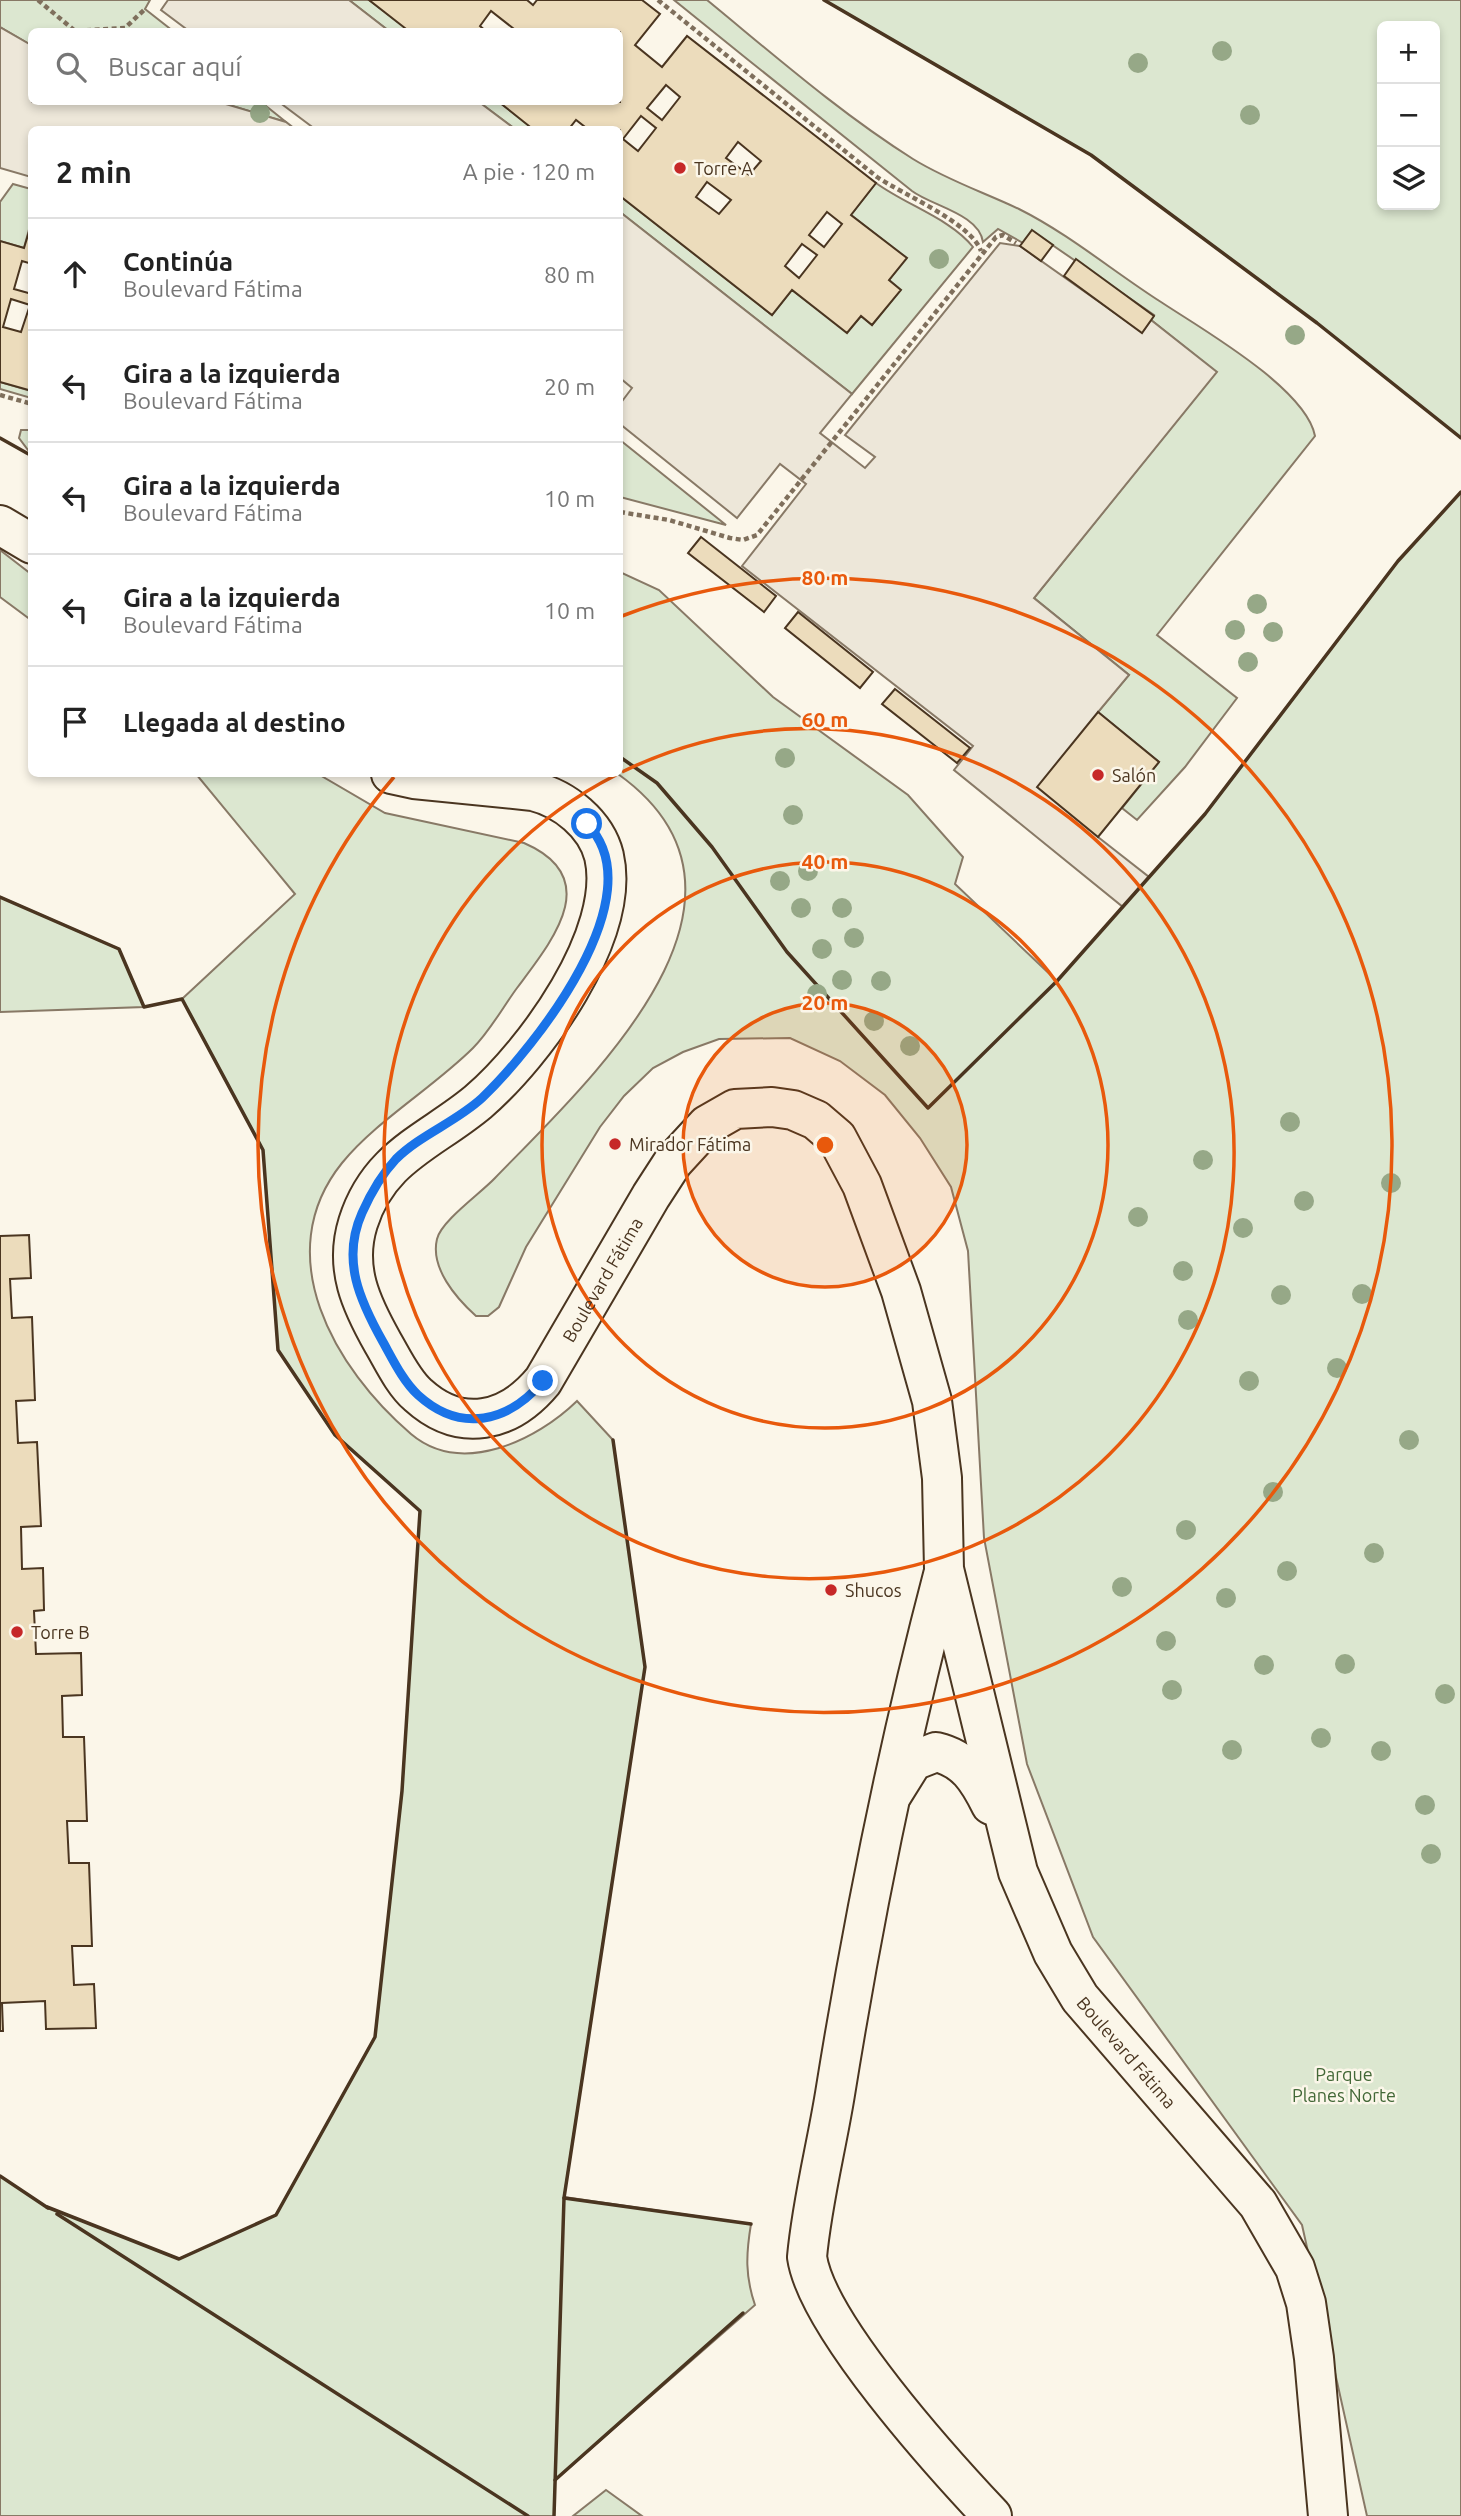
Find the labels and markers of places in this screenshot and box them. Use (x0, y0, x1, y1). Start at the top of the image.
place label: Torre A (694, 158, 753, 178)
marker: Torre A (672, 160, 688, 176)
place label: Salón (1112, 765, 1156, 785)
marker: Salón (1090, 767, 1106, 783)
centre of rings (813, 1133, 837, 1157)
place label: Mirador Fátima (629, 1134, 751, 1154)
marker: Mirador Fátima (607, 1136, 623, 1152)
place label: Shucos (845, 1580, 902, 1600)
marker: Shucos (823, 1582, 839, 1598)
place label: Torre B (31, 1622, 90, 1642)
marker: Torre B (9, 1624, 25, 1640)

